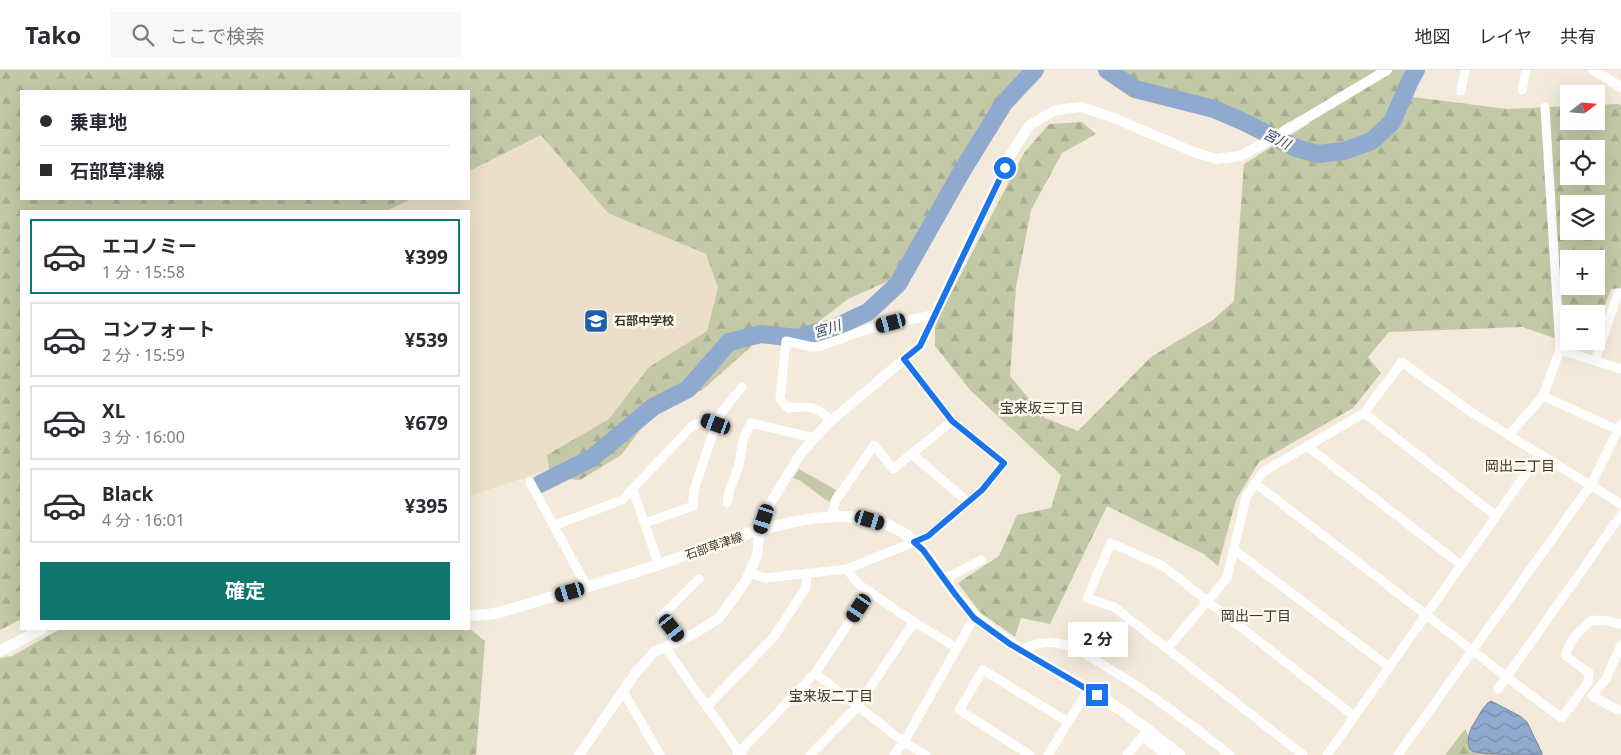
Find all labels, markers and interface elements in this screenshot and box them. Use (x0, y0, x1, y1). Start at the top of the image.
search box (111, 12, 461, 57)
text: Tako (25, 18, 81, 51)
icon: search (129, 21, 157, 49)
text: ここで検索 (169, 23, 264, 49)
text: 地図 (1415, 24, 1451, 48)
text: レイヤ (1479, 24, 1532, 48)
text: 共有 (1560, 24, 1596, 48)
north arrow (1560, 85, 1605, 130)
map controls (1560, 85, 1605, 350)
text: 乗車地 (70, 109, 127, 135)
water label: 宮川 (1260, 124, 1296, 154)
button: locate (1560, 140, 1605, 185)
route start (994, 157, 1016, 179)
text: 石部草津線 (70, 158, 165, 184)
button: layers (1560, 195, 1605, 240)
text: エコノミー (102, 233, 197, 259)
icon: car (42, 234, 87, 279)
text: ¥399 (405, 244, 448, 270)
button: + (1560, 250, 1605, 295)
text: 1 分 · 15:58 (102, 261, 185, 283)
button: − (1560, 305, 1605, 350)
school or university icon: 石部中学校 (583, 308, 609, 334)
place label: 石部中学校 (614, 312, 674, 329)
car (874, 312, 907, 334)
water label: 宮川 (811, 315, 845, 342)
text: コンフォート (102, 316, 215, 342)
icon: car (42, 317, 87, 362)
text: ¥539 (405, 327, 448, 353)
text: 2 分 · 15:59 (102, 344, 185, 366)
text: XL (102, 398, 125, 424)
district label: 宝来坂三丁目 (1000, 398, 1084, 417)
icon: car (42, 400, 87, 445)
text: ¥679 (405, 410, 448, 436)
car (699, 412, 732, 436)
text: 3 分 · 16:00 (102, 426, 185, 448)
district label: 岡出二丁目 (1485, 456, 1555, 475)
text: Black (102, 481, 153, 507)
icon: car (42, 483, 87, 528)
text: ¥395 (405, 493, 448, 519)
car (752, 502, 775, 536)
car (853, 508, 886, 532)
text: 4 分 · 16:01 (102, 509, 185, 531)
street label: 石部草津線 (683, 528, 745, 563)
button: 確定 (40, 562, 450, 620)
car (553, 581, 586, 603)
car (844, 591, 873, 625)
district label: 岡出一丁目 (1221, 606, 1291, 625)
car (656, 612, 687, 644)
callout: 2 分 (1067, 622, 1127, 658)
text: 2 分 (1083, 628, 1113, 650)
route end (1086, 684, 1108, 706)
district label: 宝来坂二丁目 (789, 686, 873, 705)

